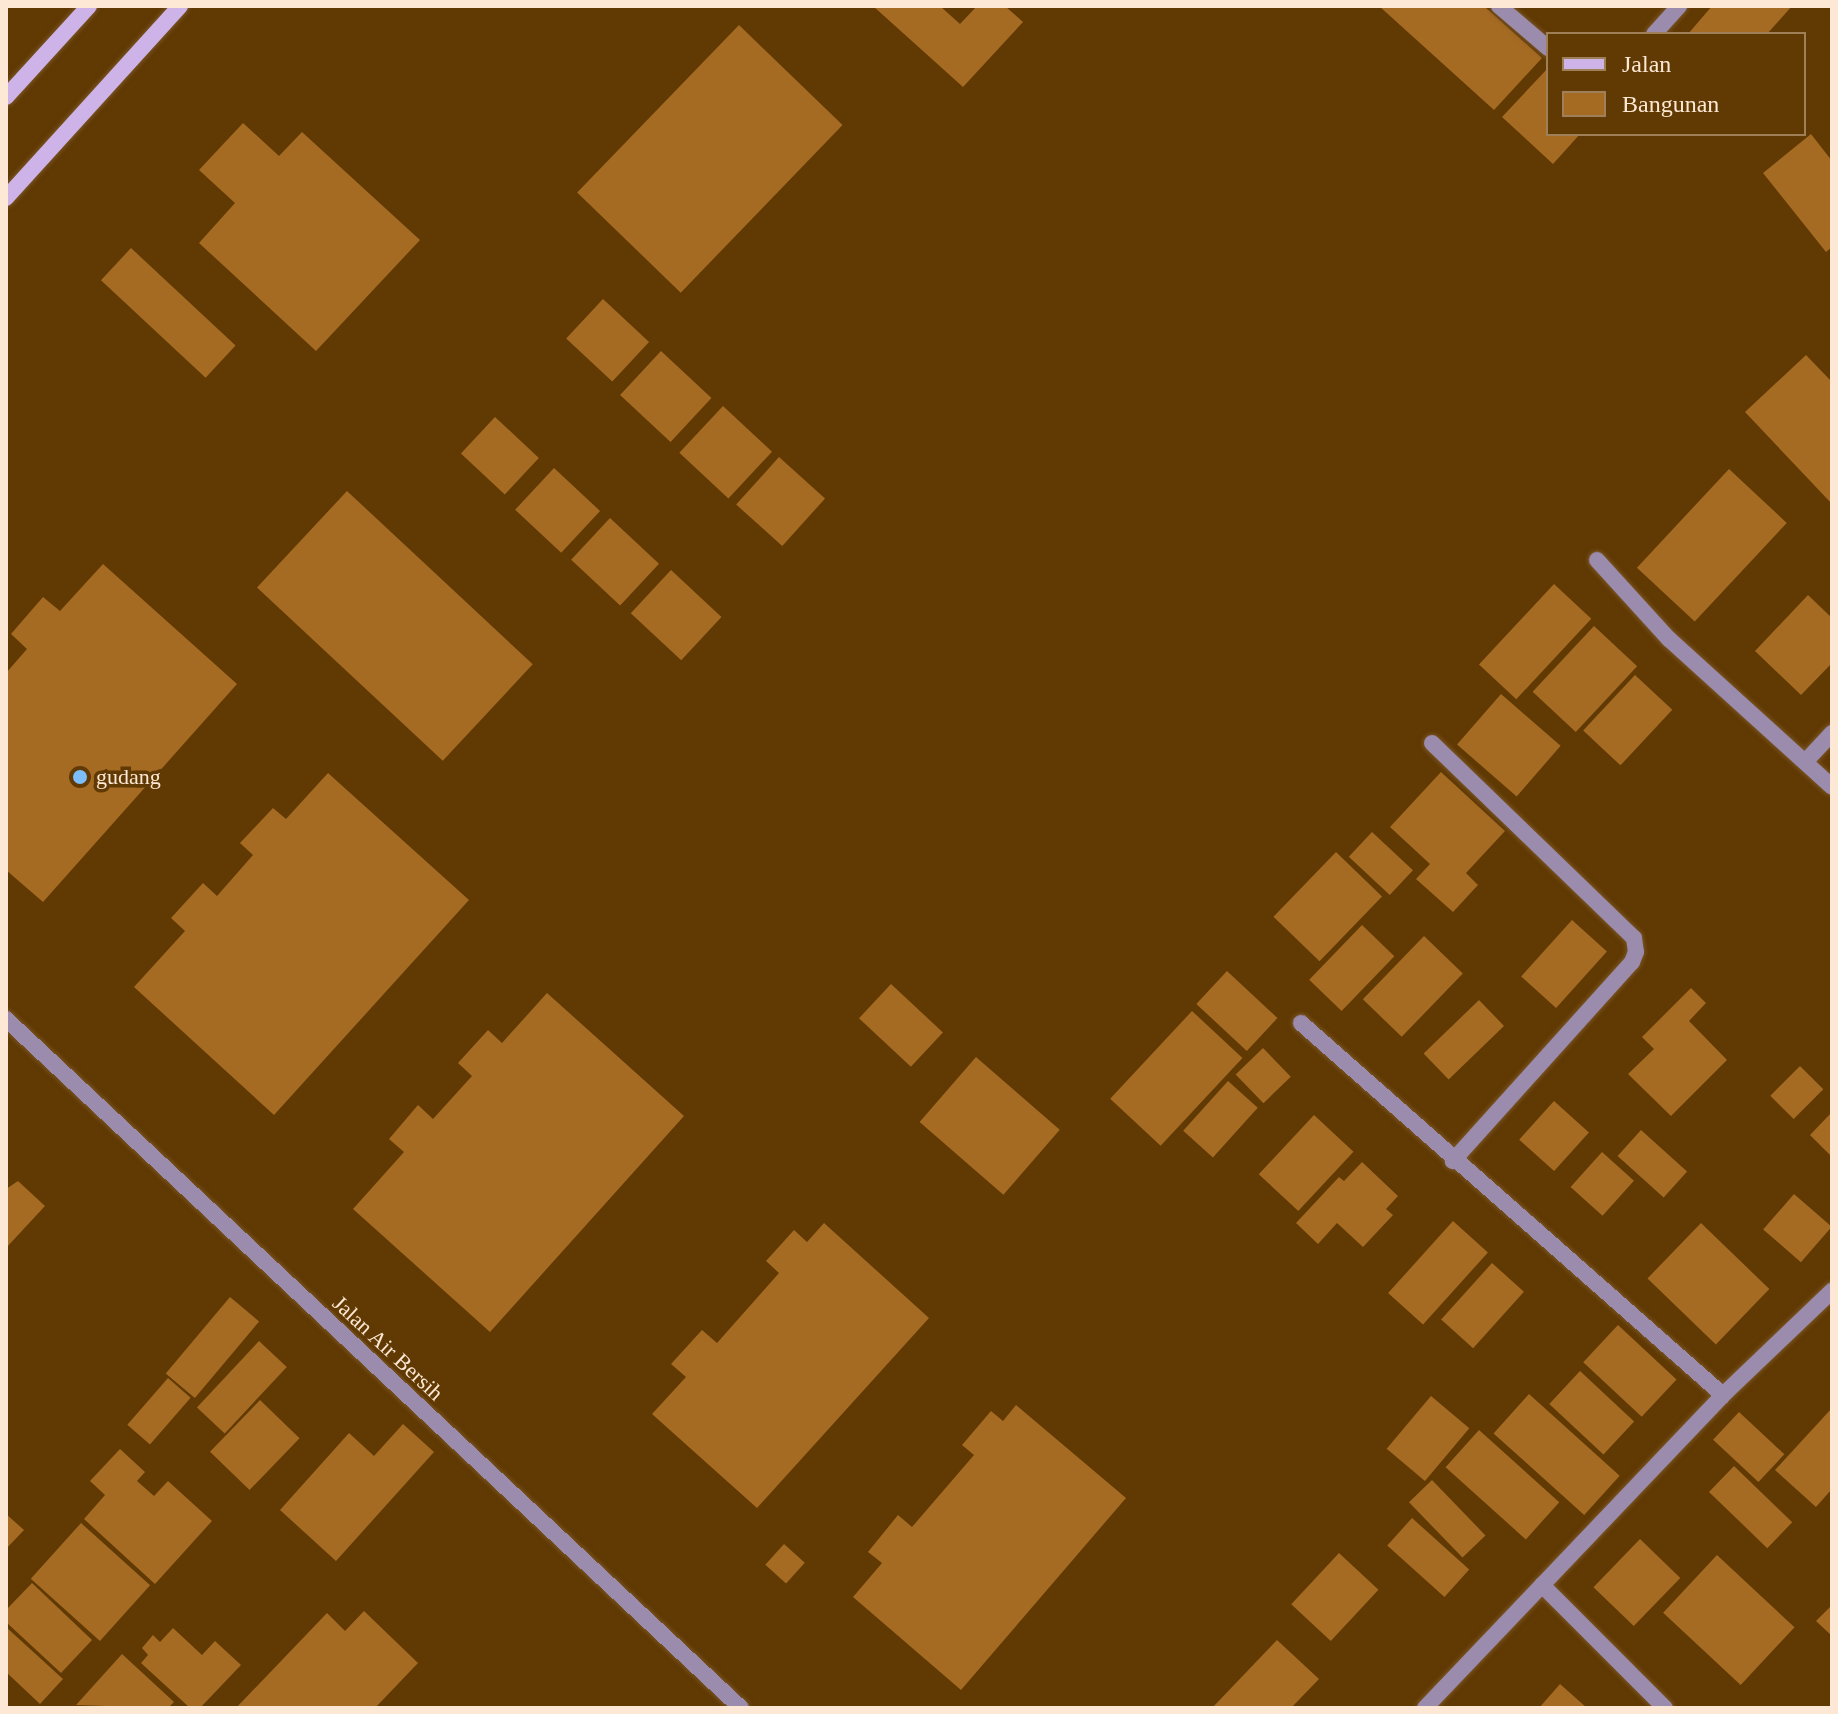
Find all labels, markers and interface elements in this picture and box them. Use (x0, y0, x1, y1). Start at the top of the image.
legend (1546, 32, 1806, 136)
text: Jalan (1622, 51, 1671, 77)
text: Bangunan (1622, 91, 1719, 117)
place label: gudang (96, 764, 161, 790)
marker: gudang (71, 768, 89, 786)
street label: Jalan Air Bersih (327, 1290, 449, 1406)

